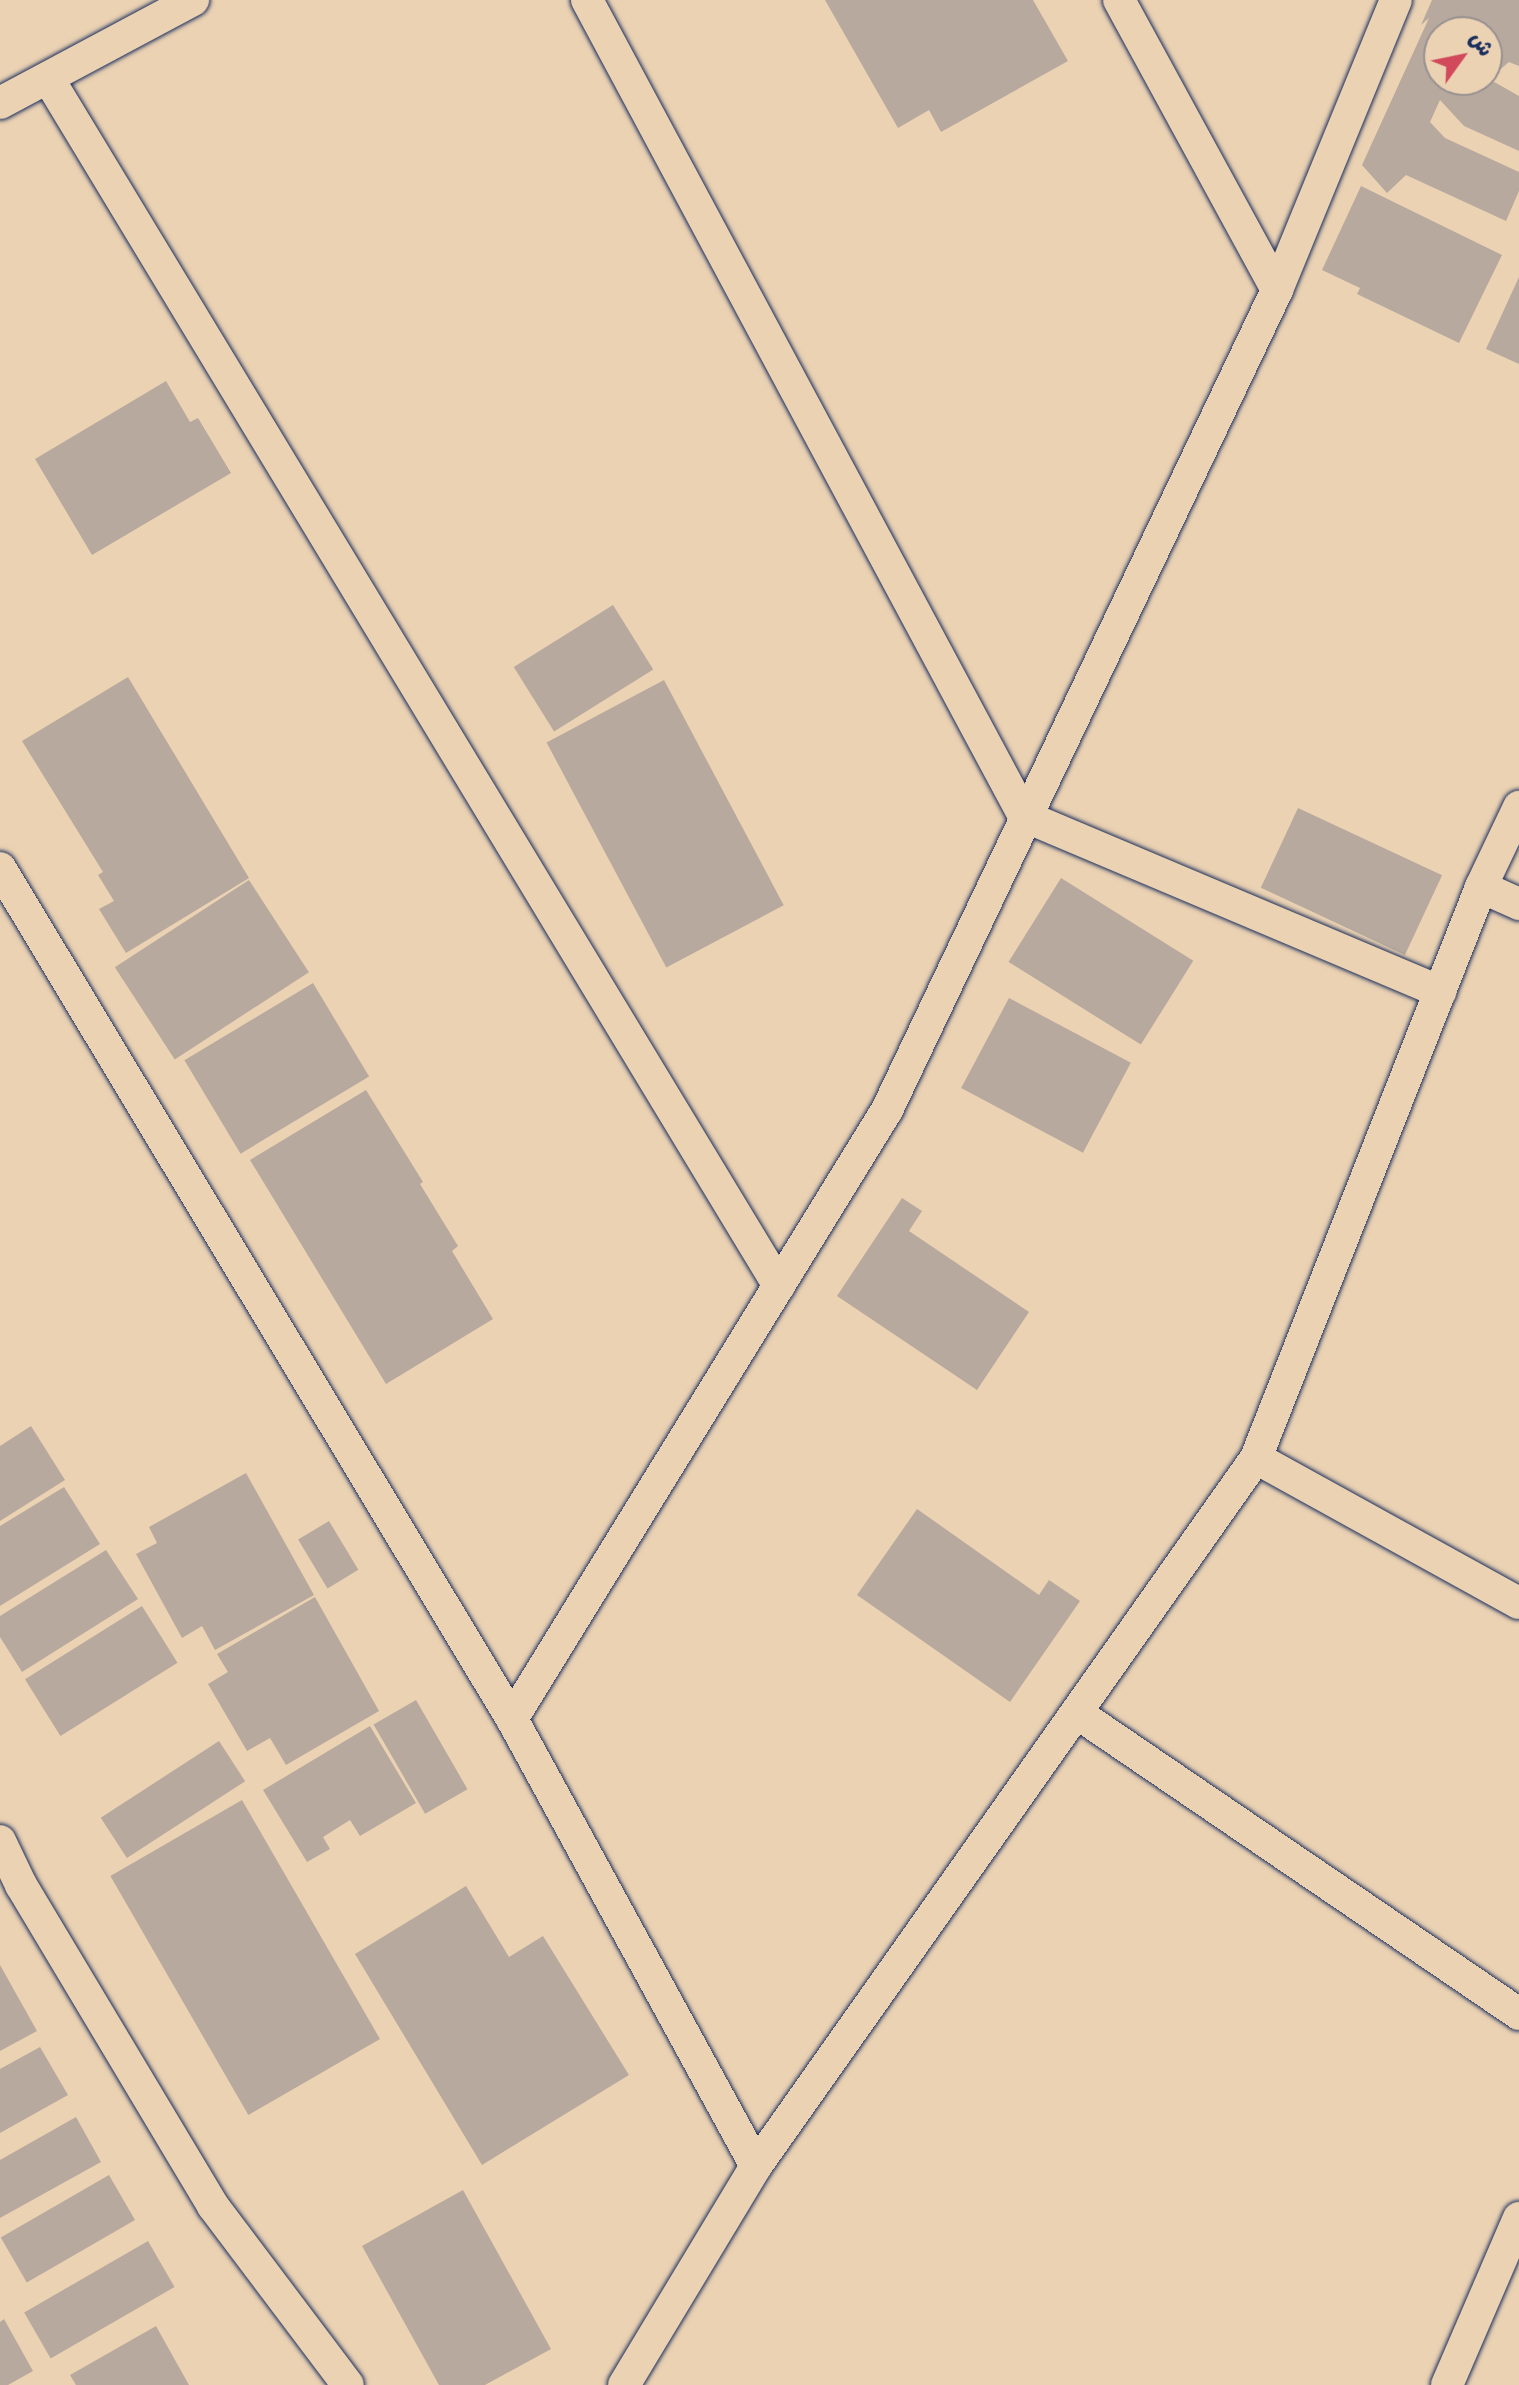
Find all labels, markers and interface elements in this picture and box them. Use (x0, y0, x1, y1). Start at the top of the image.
north arrow (1423, 16, 1503, 96)
text: ش (1463, 26, 1500, 62)

